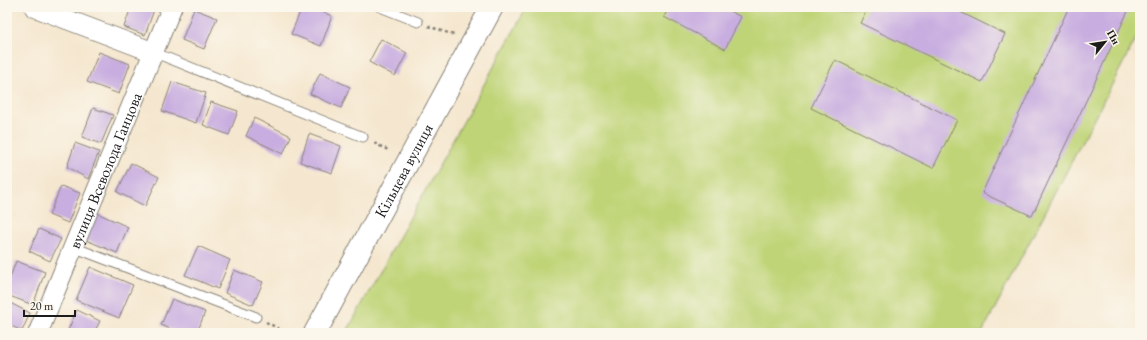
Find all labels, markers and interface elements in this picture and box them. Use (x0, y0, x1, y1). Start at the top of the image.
north arrow (1085, 22, 1125, 62)
text: Пн (1104, 27, 1124, 48)
street label: вулиця Всеволода Ганцова (64, 89, 147, 252)
street label: Кільцева вулиця (370, 120, 438, 221)
scale bar (24, 292, 75, 318)
text: 20 m (30, 298, 54, 314)

